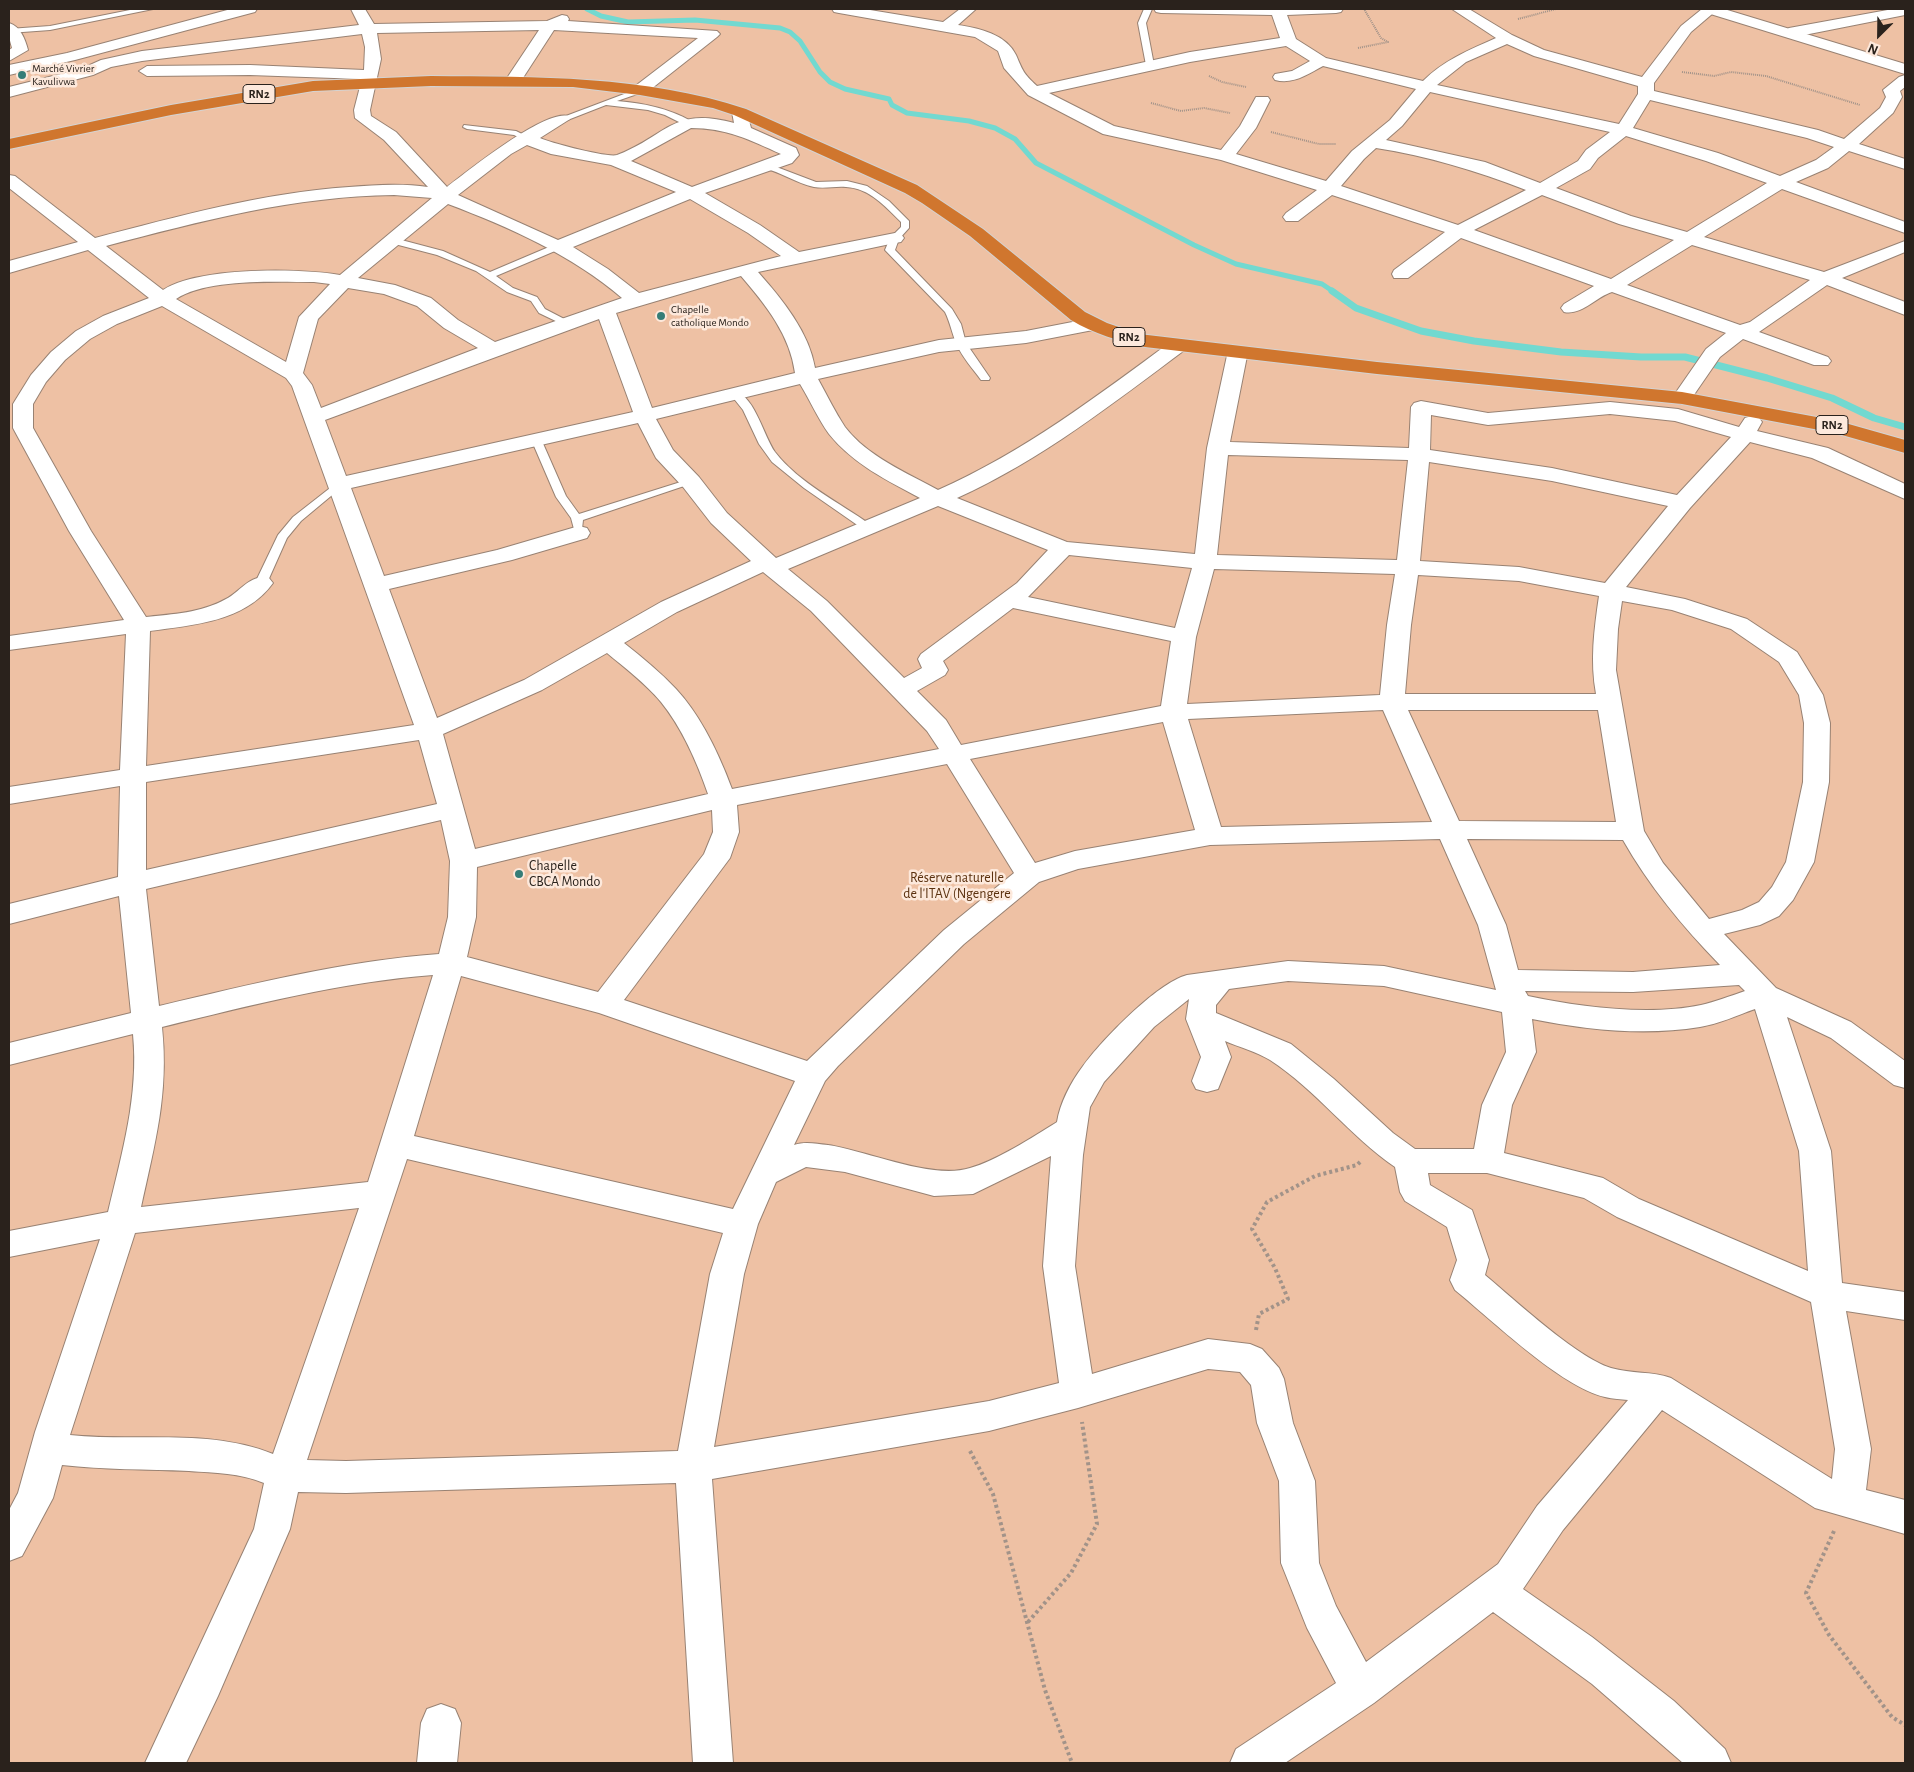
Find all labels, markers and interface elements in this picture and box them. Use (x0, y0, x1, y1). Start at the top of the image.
north arrow (1854, 10, 1904, 60)
text: N (1866, 40, 1880, 57)
place label: Marché Vivrier Kavulivwa (32, 62, 94, 88)
marker: Marché Vivrier Kavulivwa (16, 69, 28, 81)
road number: RN2 (243, 85, 275, 104)
place label: Chapelle catholique Mondo (671, 303, 749, 329)
marker: Chapelle catholique Mondo (655, 310, 667, 322)
road number: RN2 (1113, 328, 1145, 347)
road number: RN2 (1816, 416, 1848, 434)
place label: Chapelle CBCA Mondo (529, 858, 600, 890)
marker: Chapelle CBCA Mondo (513, 868, 525, 880)
park label: Réserve naturelle de l'ITAV (Ngengere (903, 870, 1011, 902)

